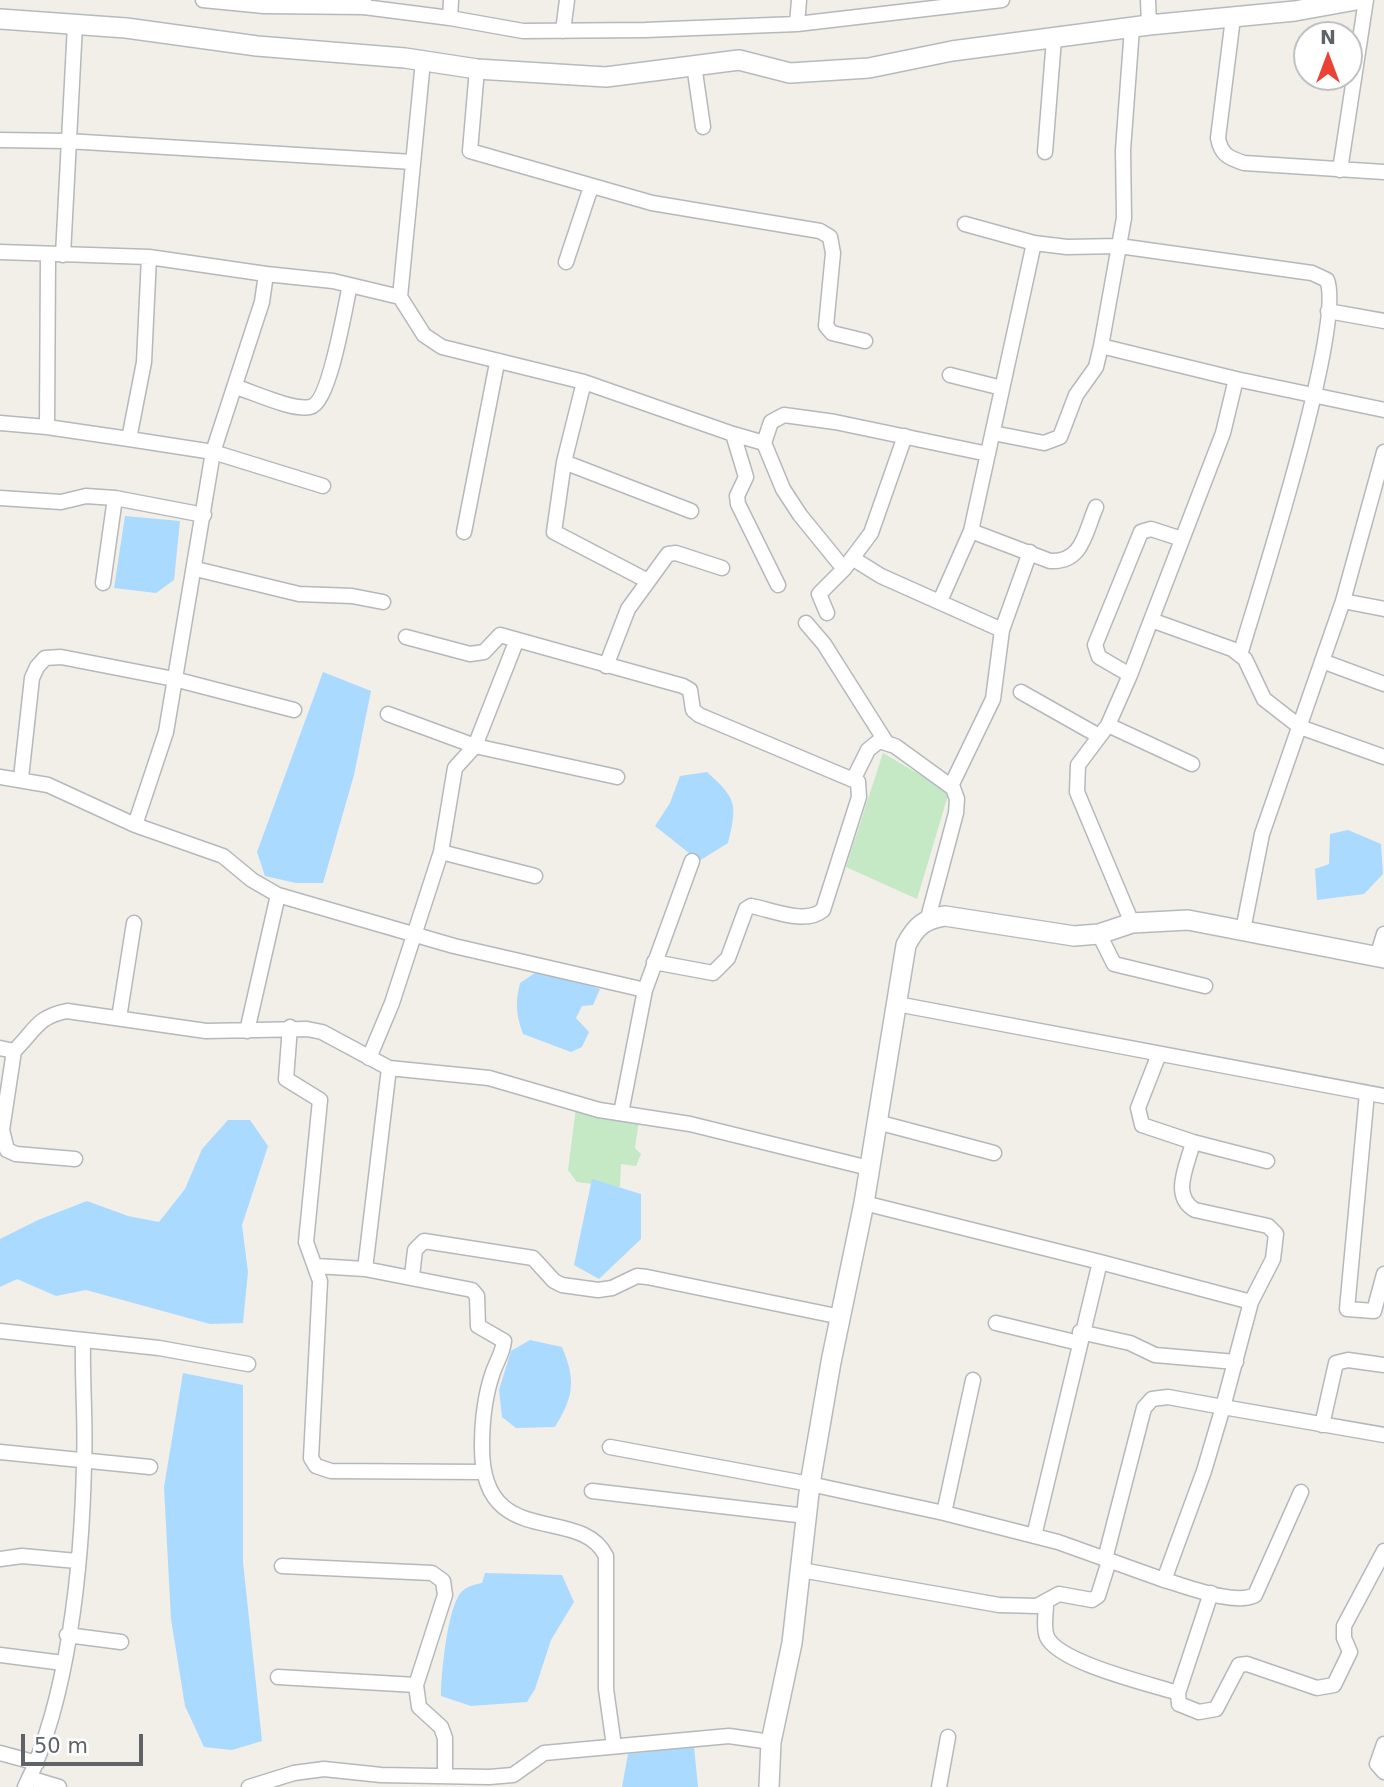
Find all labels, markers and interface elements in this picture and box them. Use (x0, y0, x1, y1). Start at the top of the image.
north arrow (1293, 21, 1363, 91)
text: N (1320, 26, 1336, 48)
scale bar (24, 1720, 147, 1764)
text: 50 m (34, 1734, 88, 1758)

